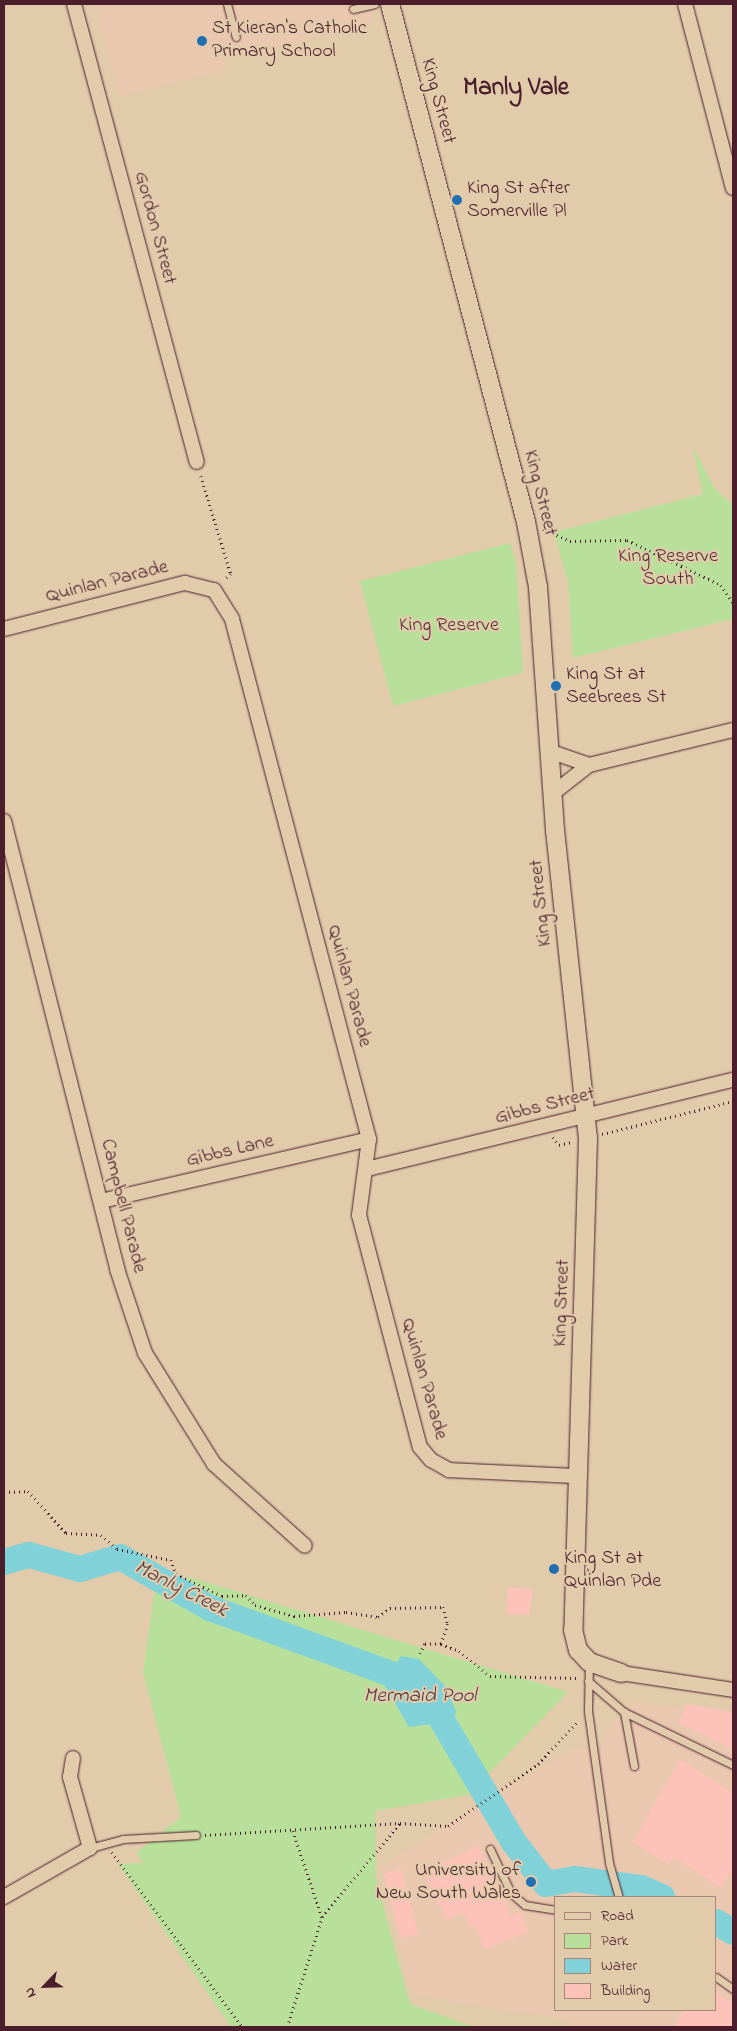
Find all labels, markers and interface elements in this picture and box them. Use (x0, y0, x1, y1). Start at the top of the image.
place label: St Kieran's Catholic Primary School (212, 17, 367, 64)
marker: St Kieran's Catholic Primary School (196, 35, 208, 47)
street label: King Street (415, 56, 461, 146)
district label: Manly Vale (463, 73, 569, 103)
street label: Gordon Street (128, 169, 182, 287)
place label: King St after Somerville Pl (467, 176, 570, 223)
marker: King St after Somerville Pl (451, 194, 463, 206)
street label: King Street (518, 448, 562, 538)
park label: King Reserve South (618, 545, 718, 592)
street label: Quinlan Parade (43, 555, 171, 609)
park label: King Reserve (399, 613, 499, 637)
place label: King St at Seebrees St (566, 662, 666, 709)
marker: King St at Seebrees St (550, 680, 562, 692)
street label: King Street (524, 858, 558, 948)
street label: Quinlan Parade (321, 922, 377, 1050)
street label: Gibbs Street (492, 1082, 598, 1130)
street label: Gibbs Lane (184, 1129, 276, 1173)
street label: Campbell Parade (95, 1137, 151, 1275)
street label: King Street (548, 1259, 576, 1347)
street label: Quinlan Parade (395, 1316, 453, 1442)
place label: King St at Quinlan Pde (564, 1546, 661, 1593)
water label: Manly Creek (130, 1555, 232, 1623)
marker: King St at Quinlan Pde (548, 1563, 560, 1575)
water label: Mermaid Pool (364, 1683, 476, 1709)
place label: University of New South Wales (376, 1858, 521, 1905)
marker: University of New South Wales (525, 1876, 537, 1888)
legend (554, 1896, 717, 2011)
text: Road (601, 1905, 634, 1927)
text: Park (601, 1930, 628, 1952)
text: Water (601, 1955, 637, 1977)
north arrow (20, 1961, 70, 2011)
text: Building (601, 1980, 650, 2002)
text: N (19, 1984, 42, 2001)

